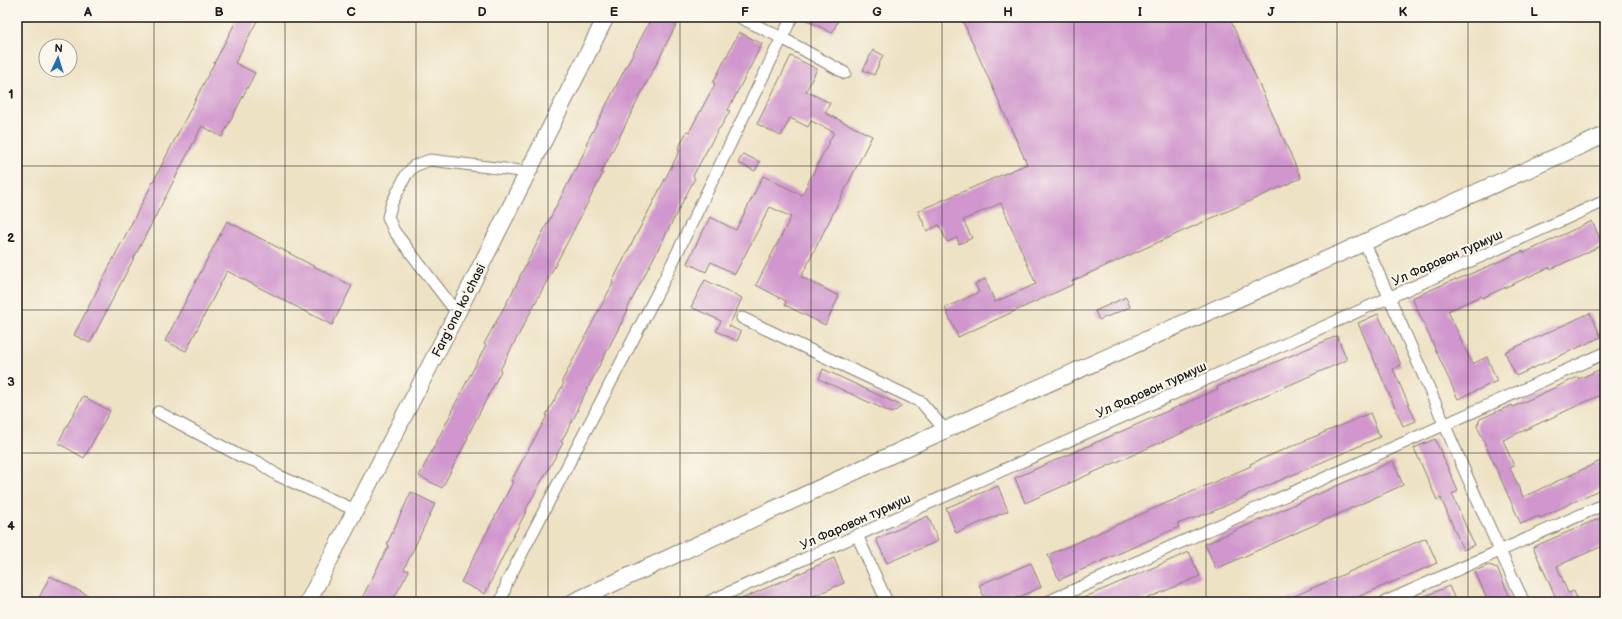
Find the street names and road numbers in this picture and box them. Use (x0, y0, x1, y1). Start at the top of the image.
street label: Ул Фаровон турмуш (1389, 226, 1505, 290)
street label: Fargʻona koʻchasi (428, 261, 489, 360)
street label: Ул Фаровон турмуш (1093, 358, 1209, 422)
street label: Ул Фаровон турмуш (797, 490, 913, 554)

